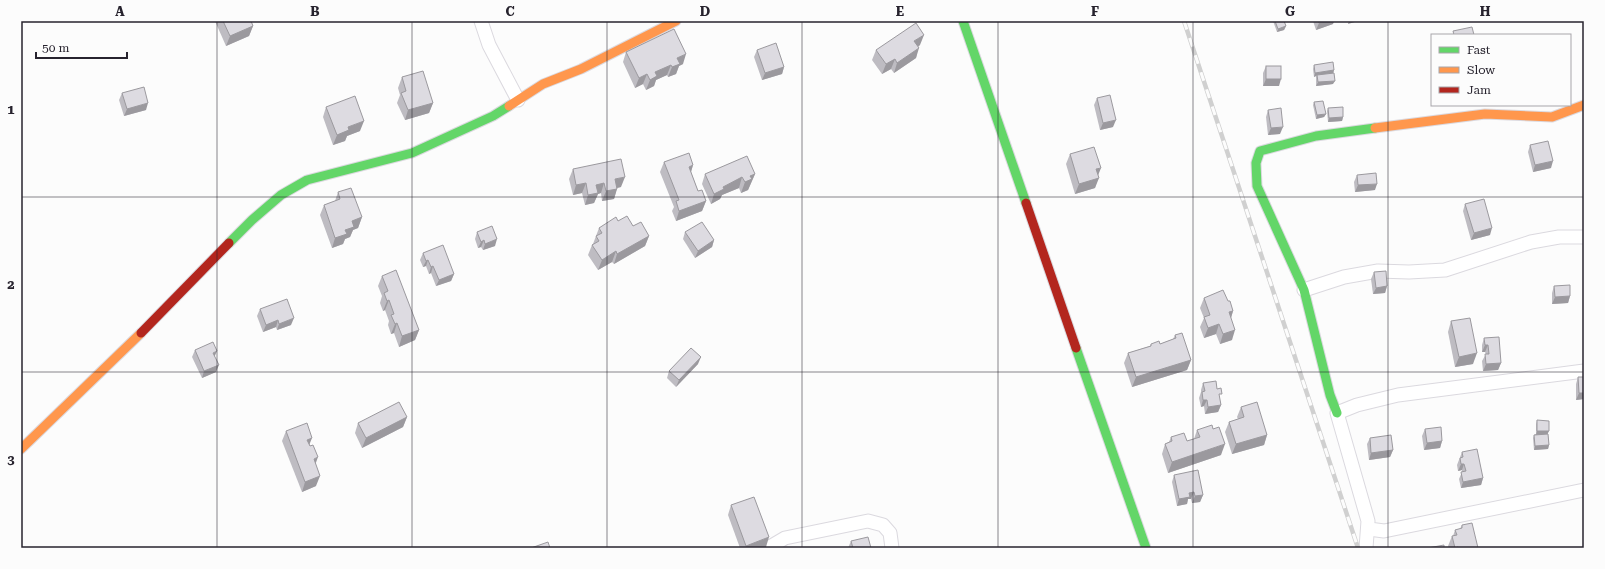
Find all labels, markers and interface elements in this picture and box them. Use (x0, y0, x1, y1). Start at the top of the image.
text: A (115, 4, 125, 19)
text: B (310, 4, 320, 19)
text: C (505, 4, 515, 19)
text: D (700, 4, 710, 19)
text: E (896, 4, 904, 19)
text: F (1091, 4, 1099, 19)
text: G (1285, 4, 1295, 19)
text: H (1480, 4, 1491, 19)
scale bar (36, 34, 127, 60)
legend (1431, 34, 1571, 106)
text: 50 m (42, 41, 69, 55)
text: Fast (1467, 43, 1491, 57)
text: Slow (1467, 63, 1495, 77)
text: Jam (1467, 83, 1491, 97)
text: 1 (7, 102, 15, 117)
text: 2 (7, 277, 15, 292)
text: 3 (7, 452, 15, 467)

